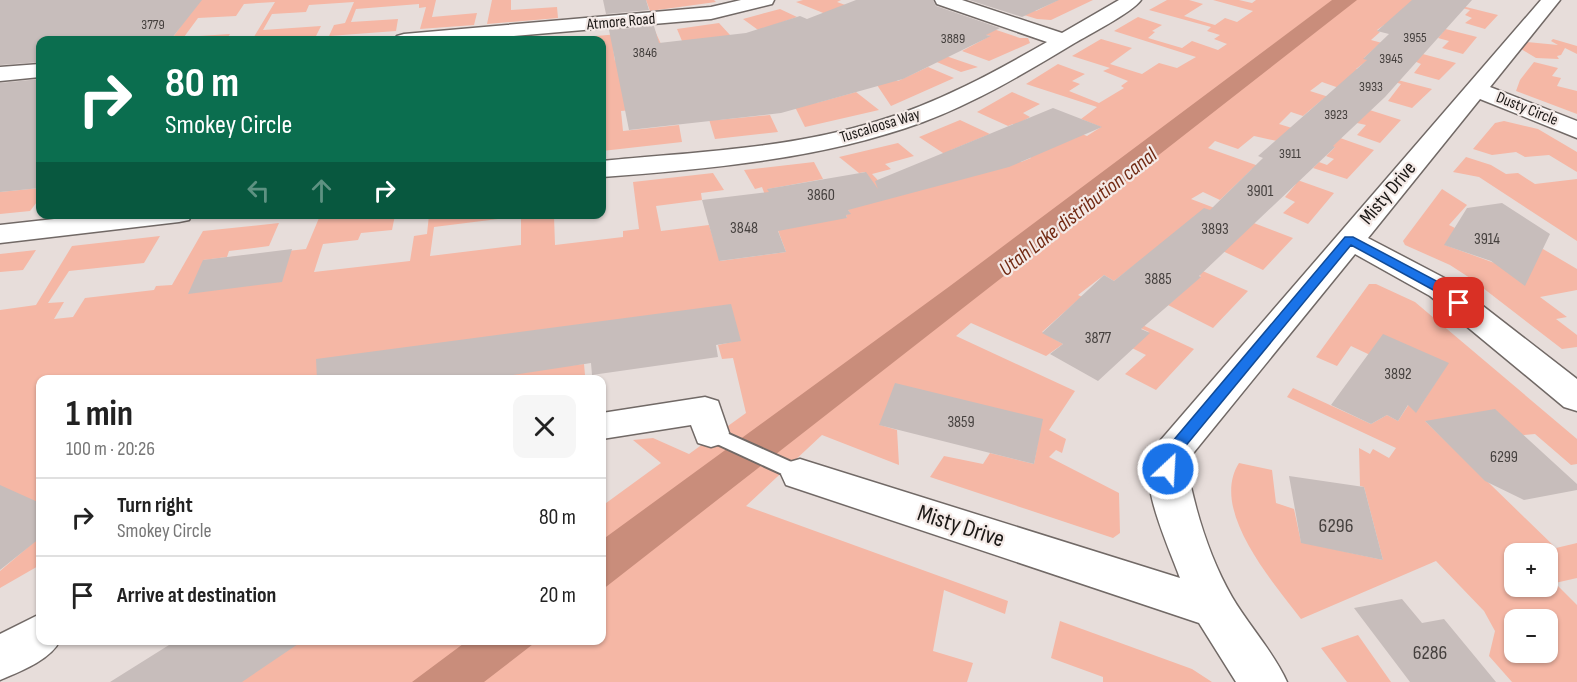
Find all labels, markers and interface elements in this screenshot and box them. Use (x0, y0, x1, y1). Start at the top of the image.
street label: Atmore Road (585, 10, 656, 35)
house number: 3779 (141, 16, 165, 33)
house number: 3955 (1403, 29, 1427, 46)
house number: 3889 (941, 30, 965, 47)
house number: 3846 (633, 44, 657, 61)
house number: 3945 (1379, 50, 1403, 67)
text: 80 m (165, 58, 239, 109)
icon: right (66, 60, 144, 138)
house number: 3933 (1359, 78, 1383, 95)
street label: Dusty Circle (1493, 88, 1561, 130)
street label: Tuscaloosa Way (838, 105, 922, 147)
house number: 3923 (1324, 106, 1348, 123)
text: Smokey Circle (165, 109, 292, 141)
water label: Utah Lake distribution canal (994, 142, 1163, 281)
house number: 3911 (1279, 145, 1301, 162)
street label: Misty Drive (1355, 157, 1421, 229)
icon: left (242, 174, 275, 207)
icon: ahead (305, 174, 338, 207)
icon: right (368, 174, 401, 207)
house number: 3901 (1247, 182, 1274, 201)
house number: 3860 (807, 186, 835, 205)
house number: 3848 (730, 219, 758, 238)
house number: 3893 (1201, 220, 1229, 239)
house number: 3914 (1474, 230, 1500, 249)
house number: 3885 (1144, 270, 1172, 289)
pin (1433, 277, 1484, 328)
icon: arrive (1442, 286, 1475, 319)
house number: 3877 (1085, 329, 1112, 348)
house number: 3892 (1384, 365, 1412, 384)
text: 1 min (66, 393, 133, 436)
button: close (513, 395, 576, 458)
house number: 3859 (947, 413, 975, 432)
text: 100 m · 20:26 (66, 437, 155, 461)
position arrow (1136, 437, 1200, 501)
house number: 6299 (1490, 448, 1518, 467)
text: Turn right (117, 492, 193, 519)
street label: Misty Drive (914, 498, 1008, 554)
icon: right (66, 501, 99, 534)
text: 80 m (539, 504, 576, 531)
house number: 6296 (1319, 514, 1353, 538)
text: Smokey Circle (117, 519, 211, 543)
map controls (1504, 543, 1558, 663)
button: + (1504, 543, 1558, 597)
icon: arrive (66, 579, 99, 612)
text: Arrive at destination (117, 582, 276, 609)
text: 20 m (540, 582, 576, 609)
button: − (1504, 609, 1558, 663)
house number: 6286 (1413, 641, 1447, 665)

